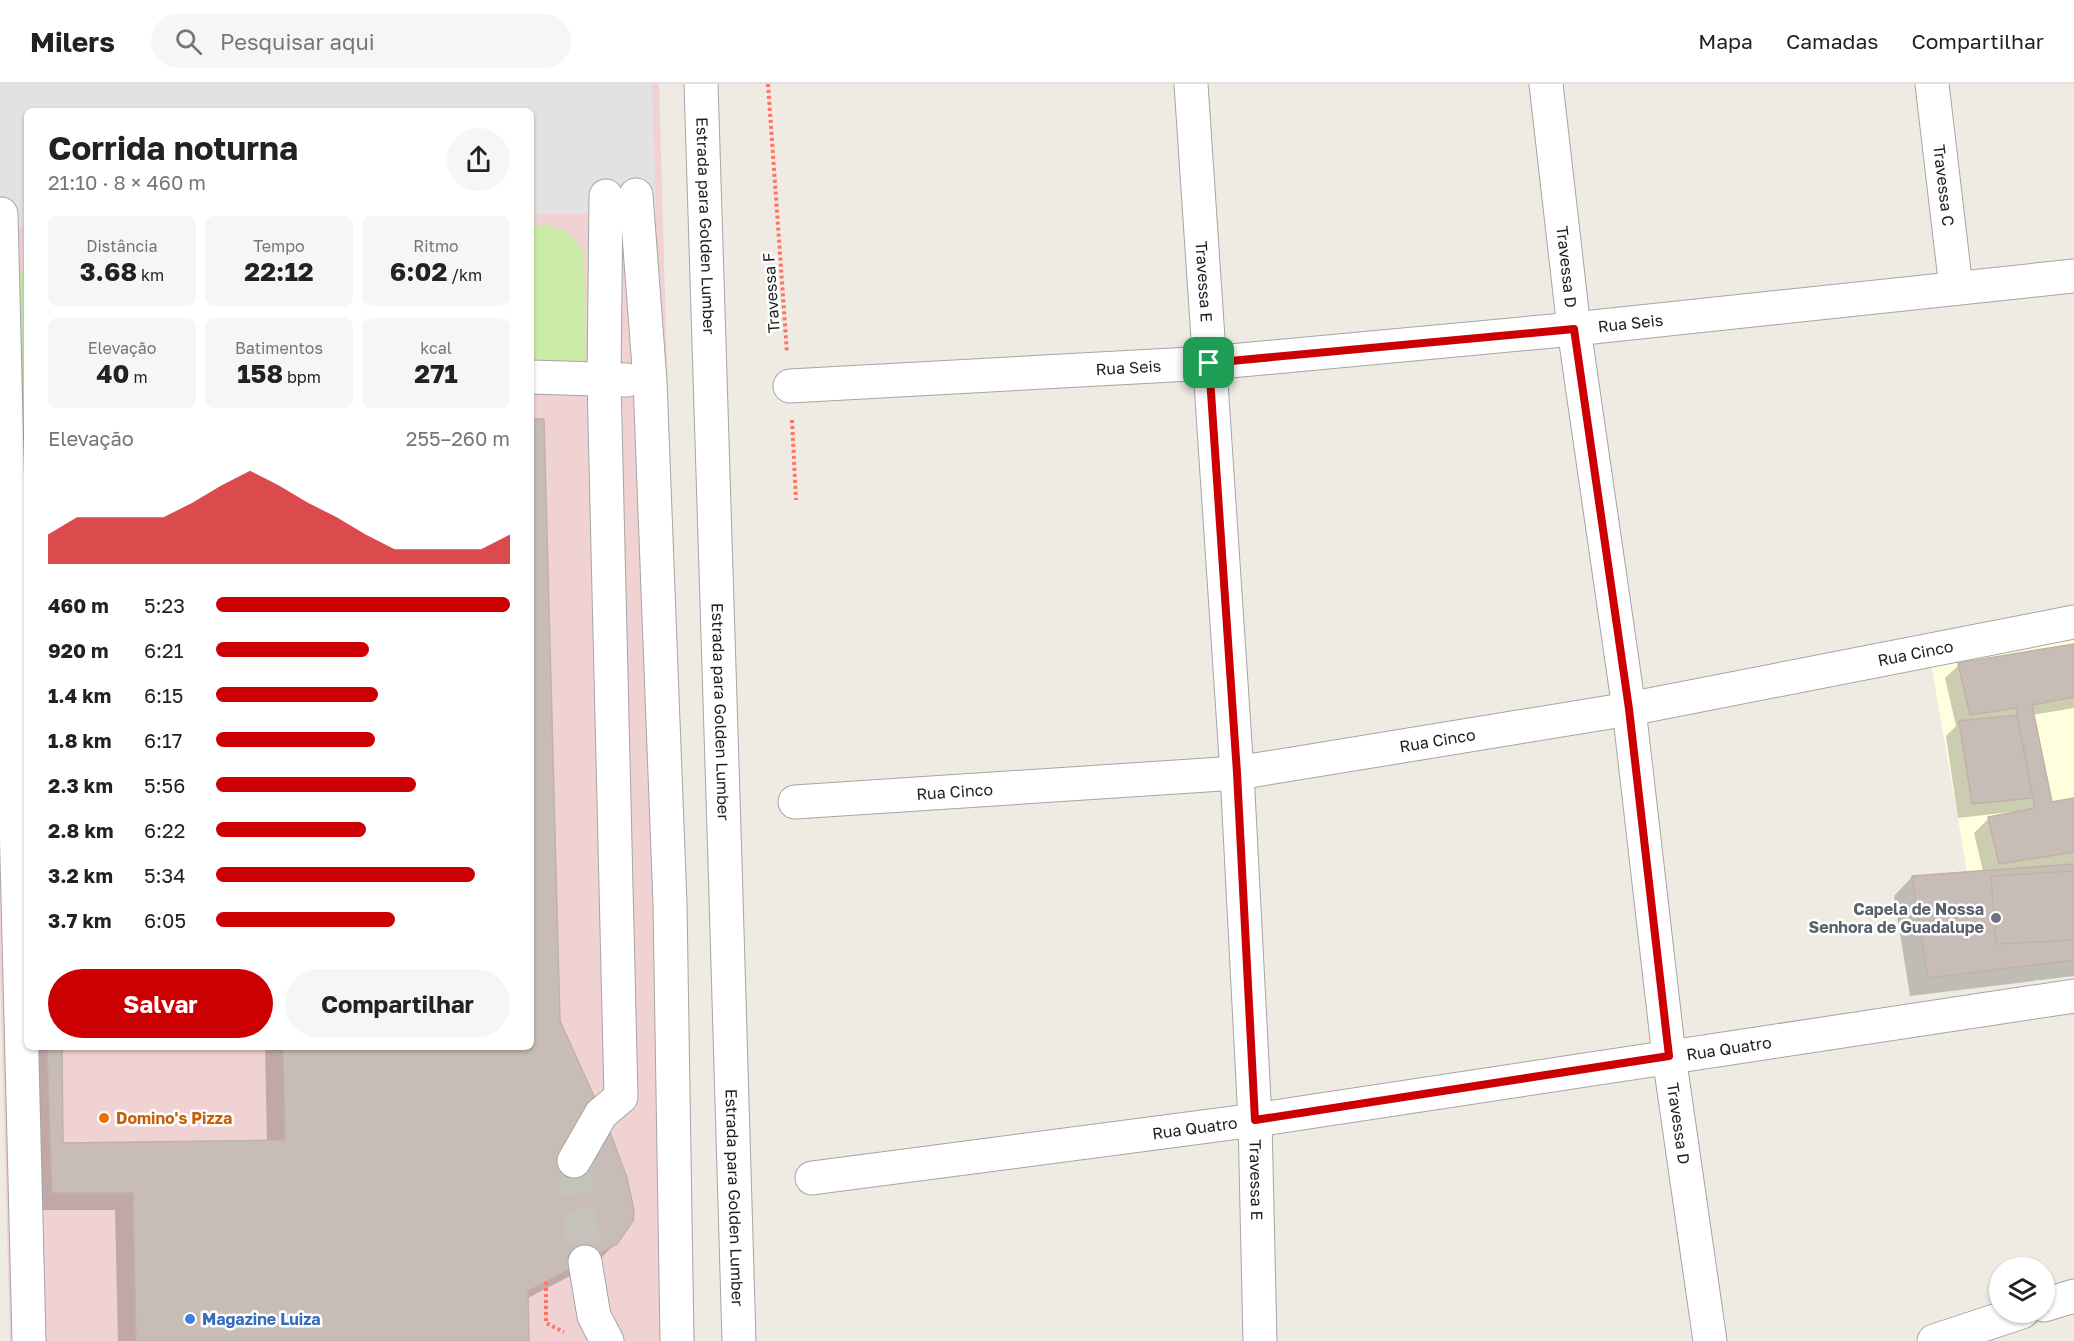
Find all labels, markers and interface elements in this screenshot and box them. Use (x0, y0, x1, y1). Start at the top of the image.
search box (151, 14, 571, 68)
text: Milers (30, 25, 115, 58)
icon: search (172, 25, 205, 58)
text: Pesquisar aqui (220, 28, 375, 55)
text: Mapa (1698, 28, 1753, 54)
text: Camadas (1786, 28, 1878, 54)
text: Compartilhar (1911, 28, 2044, 54)
street label: Estrada para Golden Lumber (692, 117, 719, 335)
text: Corrida noturna (48, 128, 298, 167)
button: share (447, 128, 510, 191)
street label: Travessa C (1929, 143, 1959, 227)
text: 21:10 · 8 × 460 m (48, 170, 206, 194)
street label: Travessa D (1552, 225, 1582, 309)
text: Distância (86, 236, 158, 256)
text: Tempo (253, 236, 305, 256)
text: Ritmo (413, 236, 459, 256)
street label: Travessa E (1192, 240, 1217, 323)
street label: Travessa F (758, 252, 784, 334)
text: 3.68 (80, 256, 137, 287)
text: 22:12 (244, 256, 314, 287)
text: 6:02 (390, 256, 447, 287)
text: km (137, 265, 164, 285)
text: /km (447, 265, 482, 285)
street label: Rua Seis (1597, 310, 1664, 336)
pin (1183, 337, 1234, 388)
text: Elevação (88, 338, 156, 358)
text: Batimentos (235, 338, 323, 358)
text: kcal (420, 338, 452, 358)
icon: arrive (1192, 346, 1225, 379)
street label: Rua Seis (1095, 356, 1162, 379)
text: 40 (96, 358, 129, 389)
text: 158 (237, 358, 283, 389)
text: 271 (414, 358, 458, 389)
text: m (129, 367, 148, 387)
text: bpm (283, 367, 321, 387)
text: Elevação (48, 426, 134, 450)
text: 255–260 m (406, 426, 510, 450)
text: 460 m (48, 593, 109, 617)
text: 5:23 (144, 593, 185, 617)
street label: Estrada para Golden Lumber (708, 603, 734, 821)
street label: Rua Cinco (1876, 636, 1955, 670)
text: 920 m (48, 638, 108, 662)
text: 6:21 (144, 638, 183, 662)
text: 1.4 km (48, 683, 111, 707)
text: 6:15 (144, 683, 183, 707)
street label: Rua Cinco (1398, 724, 1477, 756)
text: 1.8 km (48, 728, 112, 752)
text: 6:17 (144, 728, 182, 752)
text: 2.3 km (48, 773, 113, 797)
text: 5:56 (144, 773, 185, 797)
street label: Rua Cinco (916, 779, 994, 804)
text: 2.8 km (48, 818, 114, 842)
text: 6:22 (144, 818, 185, 842)
text: 3.2 km (48, 863, 113, 887)
text: 5:34 (144, 863, 186, 887)
place label: Capela de Nossa Senhora de Guadalupe (1808, 899, 1984, 937)
text: 3.7 km (48, 908, 112, 932)
text: 6:05 (144, 908, 186, 932)
marker: Capela de Nossa Senhora de Guadalupe (1989, 911, 2003, 925)
button: Salvar (48, 969, 273, 1038)
button: Compartilhar (285, 969, 510, 1038)
street label: Rua Quatro (1685, 1032, 1773, 1065)
street label: Travessa D (1663, 1081, 1694, 1166)
street label: Estrada para Golden Lumber (721, 1088, 748, 1307)
place label: Domino's Pizza (116, 1108, 232, 1128)
marker: Domino's Pizza (97, 1111, 111, 1125)
street label: Rua Quatro (1151, 1112, 1239, 1143)
street label: Travessa E (1245, 1139, 1267, 1221)
map controls (1989, 1257, 2055, 1323)
button: layers (1989, 1257, 2055, 1323)
place label: Magazine Luiza (202, 1309, 321, 1329)
marker: Magazine Luiza (183, 1312, 197, 1326)

